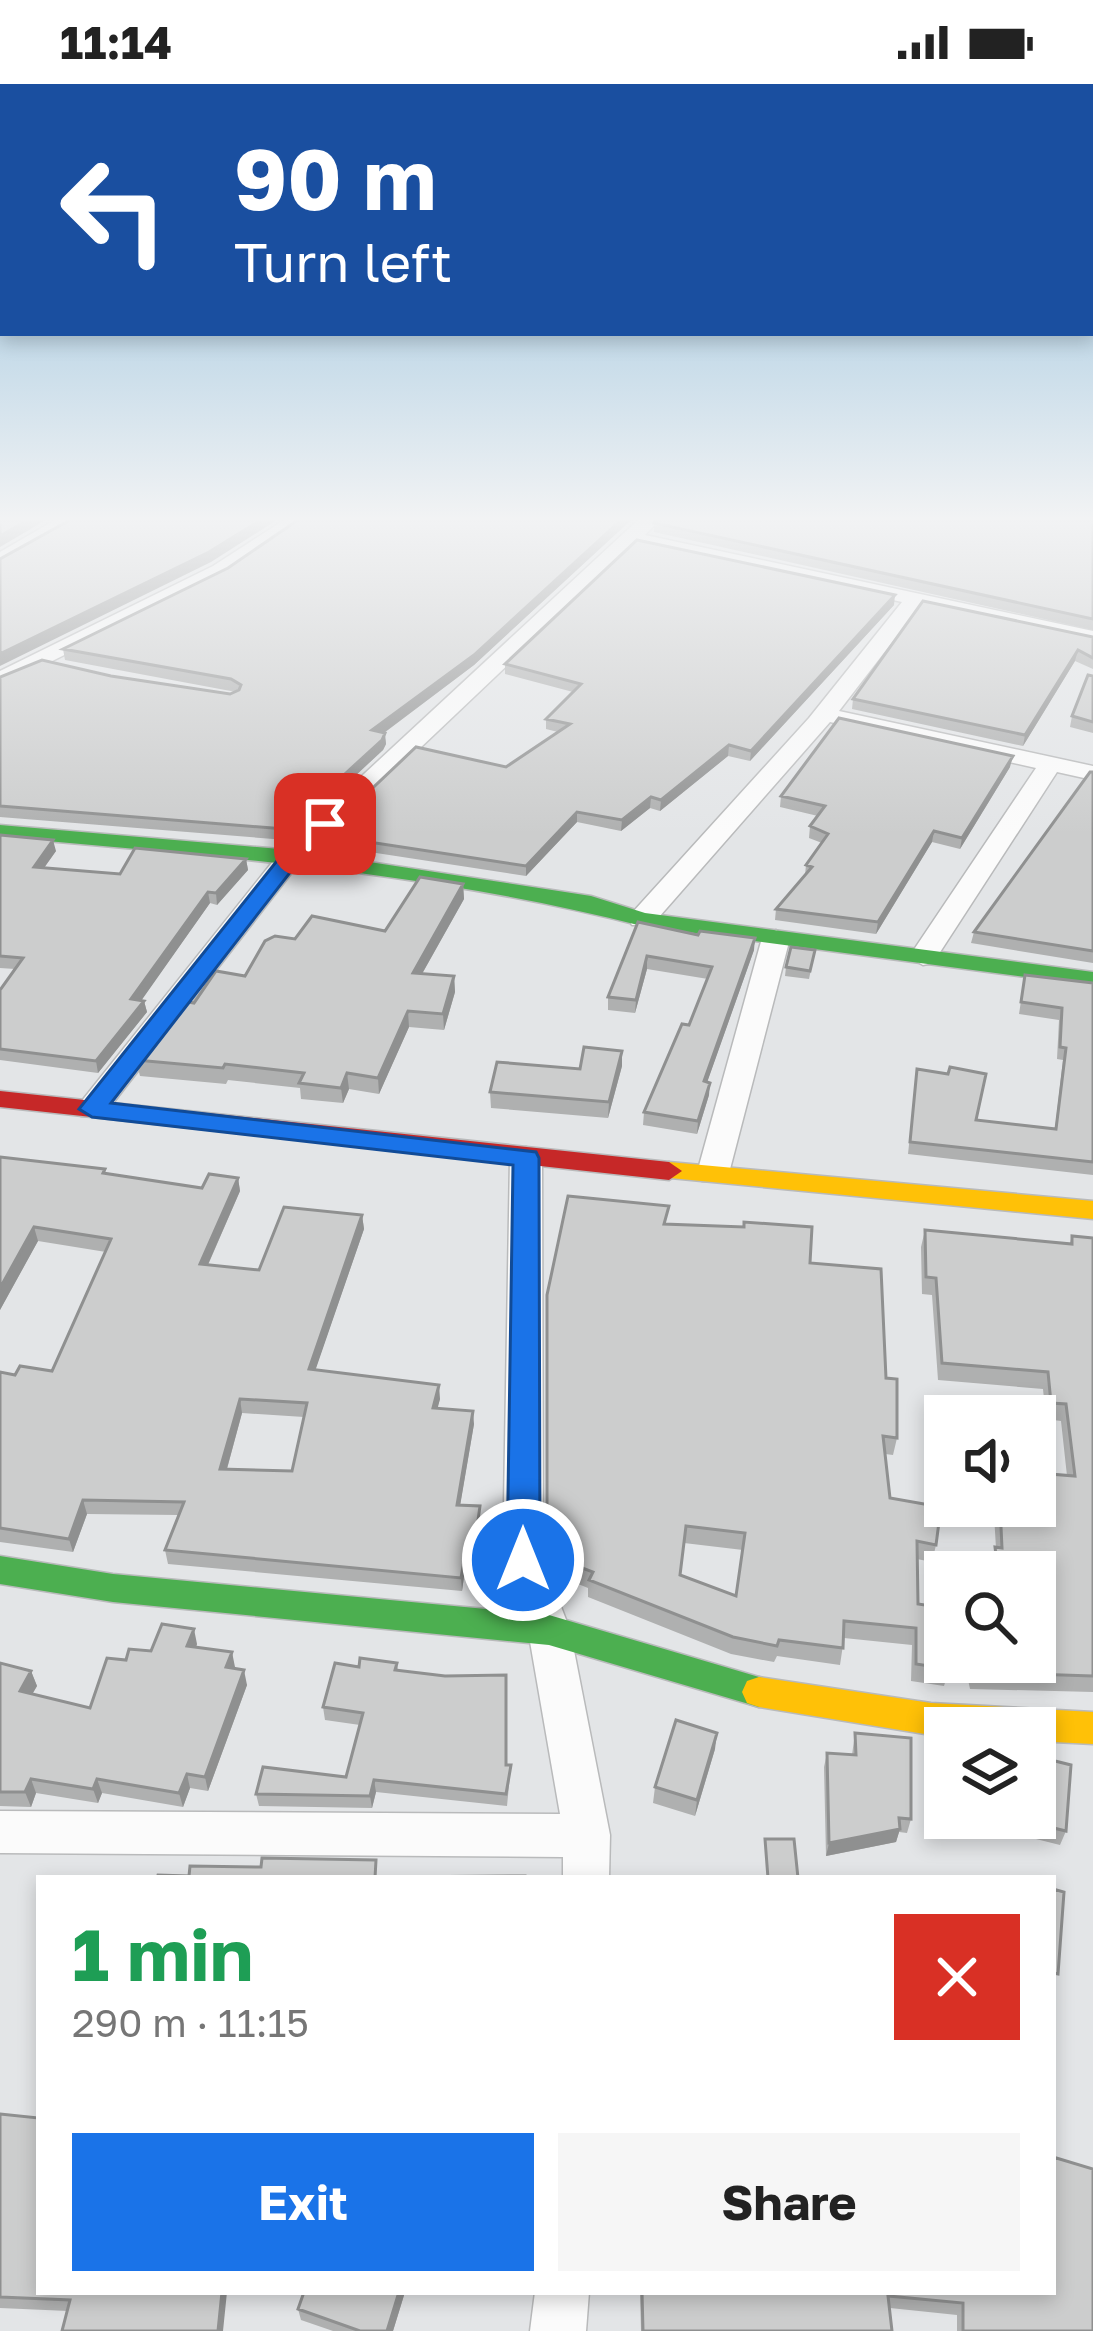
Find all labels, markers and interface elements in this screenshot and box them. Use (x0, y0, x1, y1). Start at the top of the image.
text: 11:14 (60, 15, 172, 69)
text: 90 m (234, 128, 436, 228)
icon: left (36, 132, 192, 288)
text: Turn left (234, 229, 452, 294)
pin (274, 773, 376, 875)
icon: arrive (292, 791, 358, 857)
map controls (924, 1395, 1056, 1839)
button: sound (924, 1395, 1056, 1527)
position arrow (460, 1497, 586, 1623)
button: search (924, 1551, 1056, 1683)
button: layers (924, 1707, 1056, 1839)
text: 1 min (72, 1910, 253, 1997)
button: close (894, 1914, 1020, 2040)
text: 290 m · 11:15 (72, 1999, 309, 2046)
button: Exit (72, 2133, 534, 2271)
button: Share (558, 2133, 1020, 2271)

